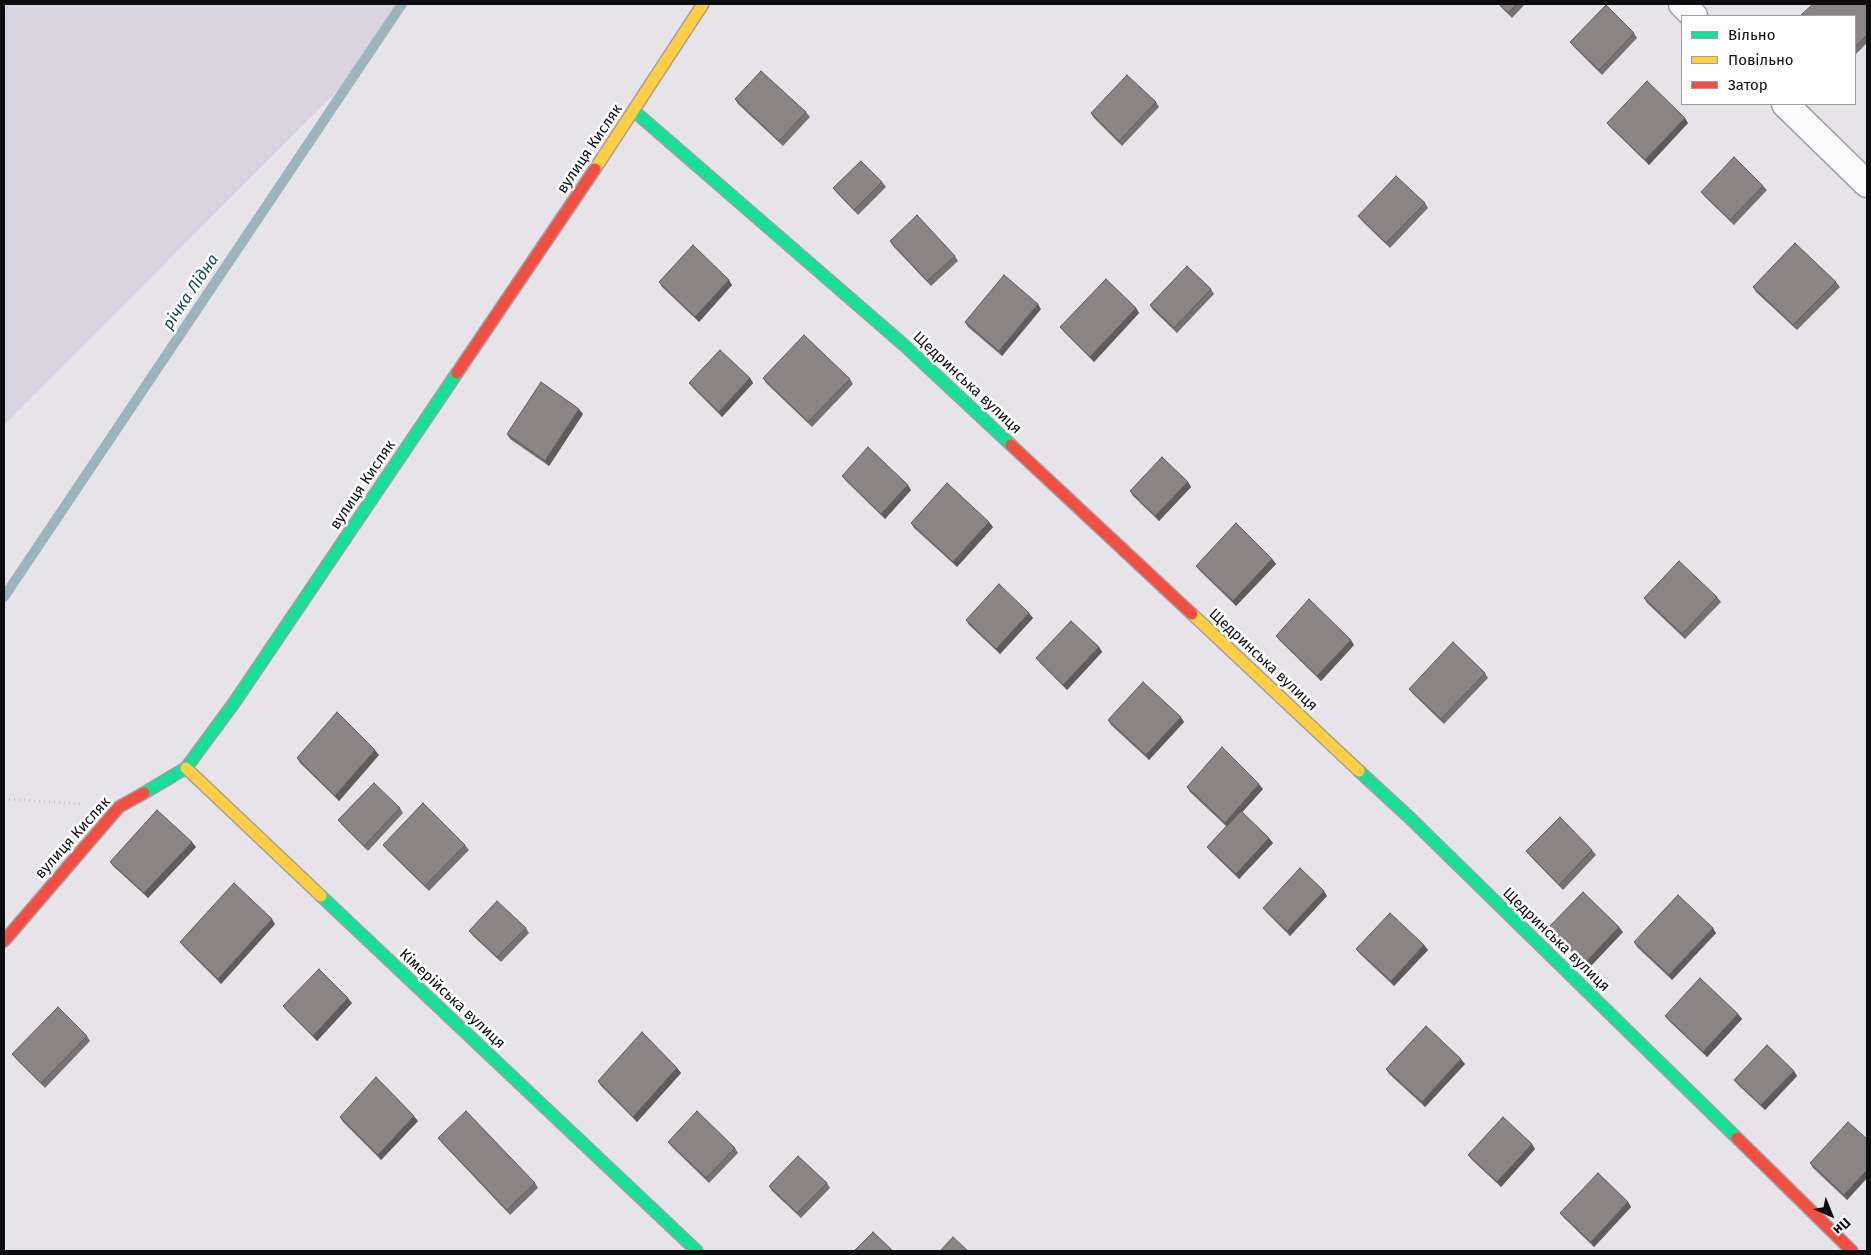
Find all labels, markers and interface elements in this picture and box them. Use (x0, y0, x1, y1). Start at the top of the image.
legend (1681, 15, 1856, 105)
text: Вільно (1728, 26, 1775, 44)
text: Повільно (1728, 51, 1794, 69)
text: Затор (1728, 76, 1768, 94)
street label: вулиця Кисляк (554, 101, 626, 197)
water label: річка Лідна (159, 251, 223, 333)
street label: Щедринська вулиця (909, 328, 1025, 438)
street label: вулиця Кисляк (327, 437, 399, 533)
street label: Щедринська вулиця (1205, 605, 1321, 715)
street label: вулиця Кисляк (32, 793, 114, 883)
street label: Щедринська вулиця (1499, 884, 1613, 996)
street label: Кімерійська вулиця (395, 945, 509, 1053)
north arrow (1806, 1190, 1856, 1240)
text: Пн (1830, 1214, 1854, 1238)

